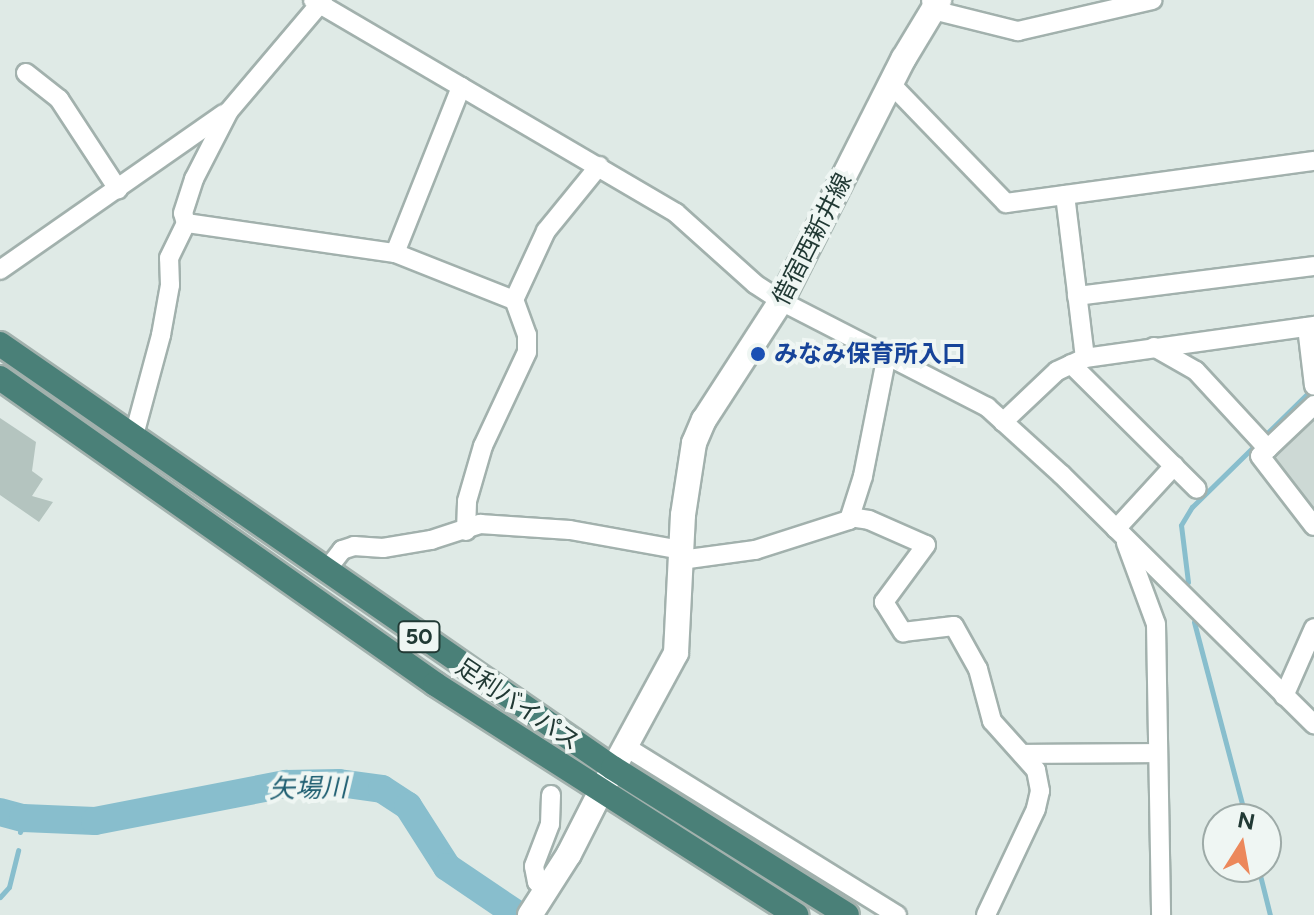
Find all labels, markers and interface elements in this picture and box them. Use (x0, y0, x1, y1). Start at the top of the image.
street label: 借宿西新井線 (766, 168, 858, 310)
place label: みなみ保育所入口 (774, 340, 966, 368)
marker: みなみ保育所入口 (749, 345, 767, 363)
road number: 50 (397, 619, 441, 655)
street label: 足利バイパス (450, 652, 586, 756)
water label: 矢場川 (269, 773, 347, 805)
north arrow (1202, 803, 1282, 883)
text: N (1235, 806, 1257, 836)

